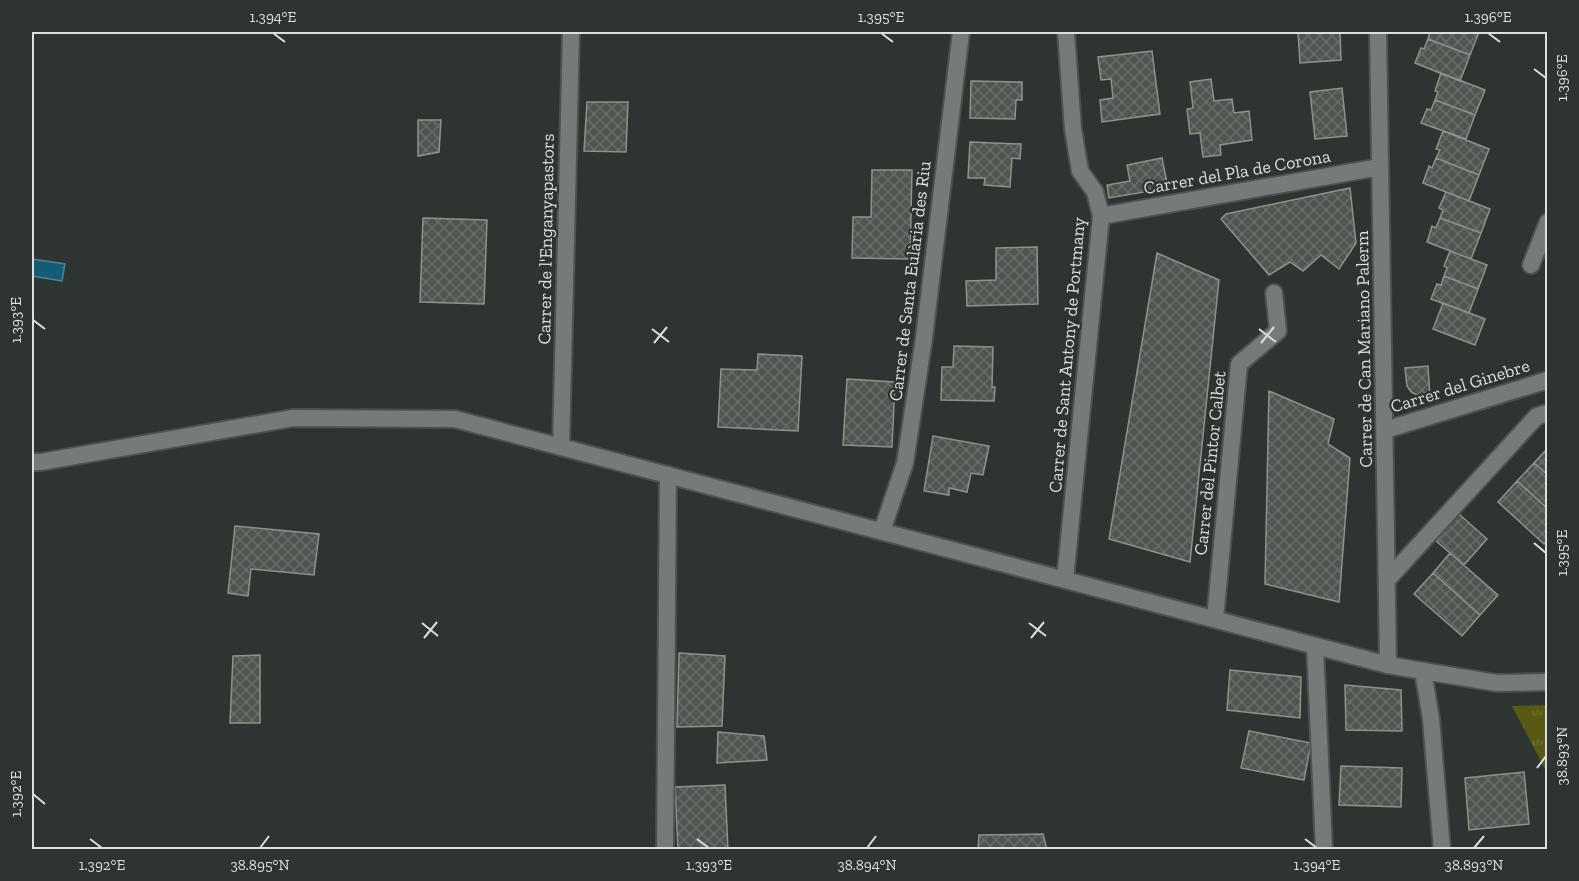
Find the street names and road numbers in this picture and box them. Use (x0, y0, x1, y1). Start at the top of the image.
street label: Carrer de l'Enganyapastors (533, 133, 559, 345)
street label: Carrer del Pla de Corona (1142, 145, 1333, 199)
street label: Carrer de Santa Eulària des Riu (884, 160, 936, 402)
street label: Carrer de Sant Antony de Portmany (1044, 216, 1090, 494)
street label: Carrer de Can Mariano Palerm (1351, 230, 1377, 468)
street label: Carrer del Ginebre (1388, 354, 1532, 418)
street label: Carrer del Pintor Calbet (1189, 369, 1231, 556)

